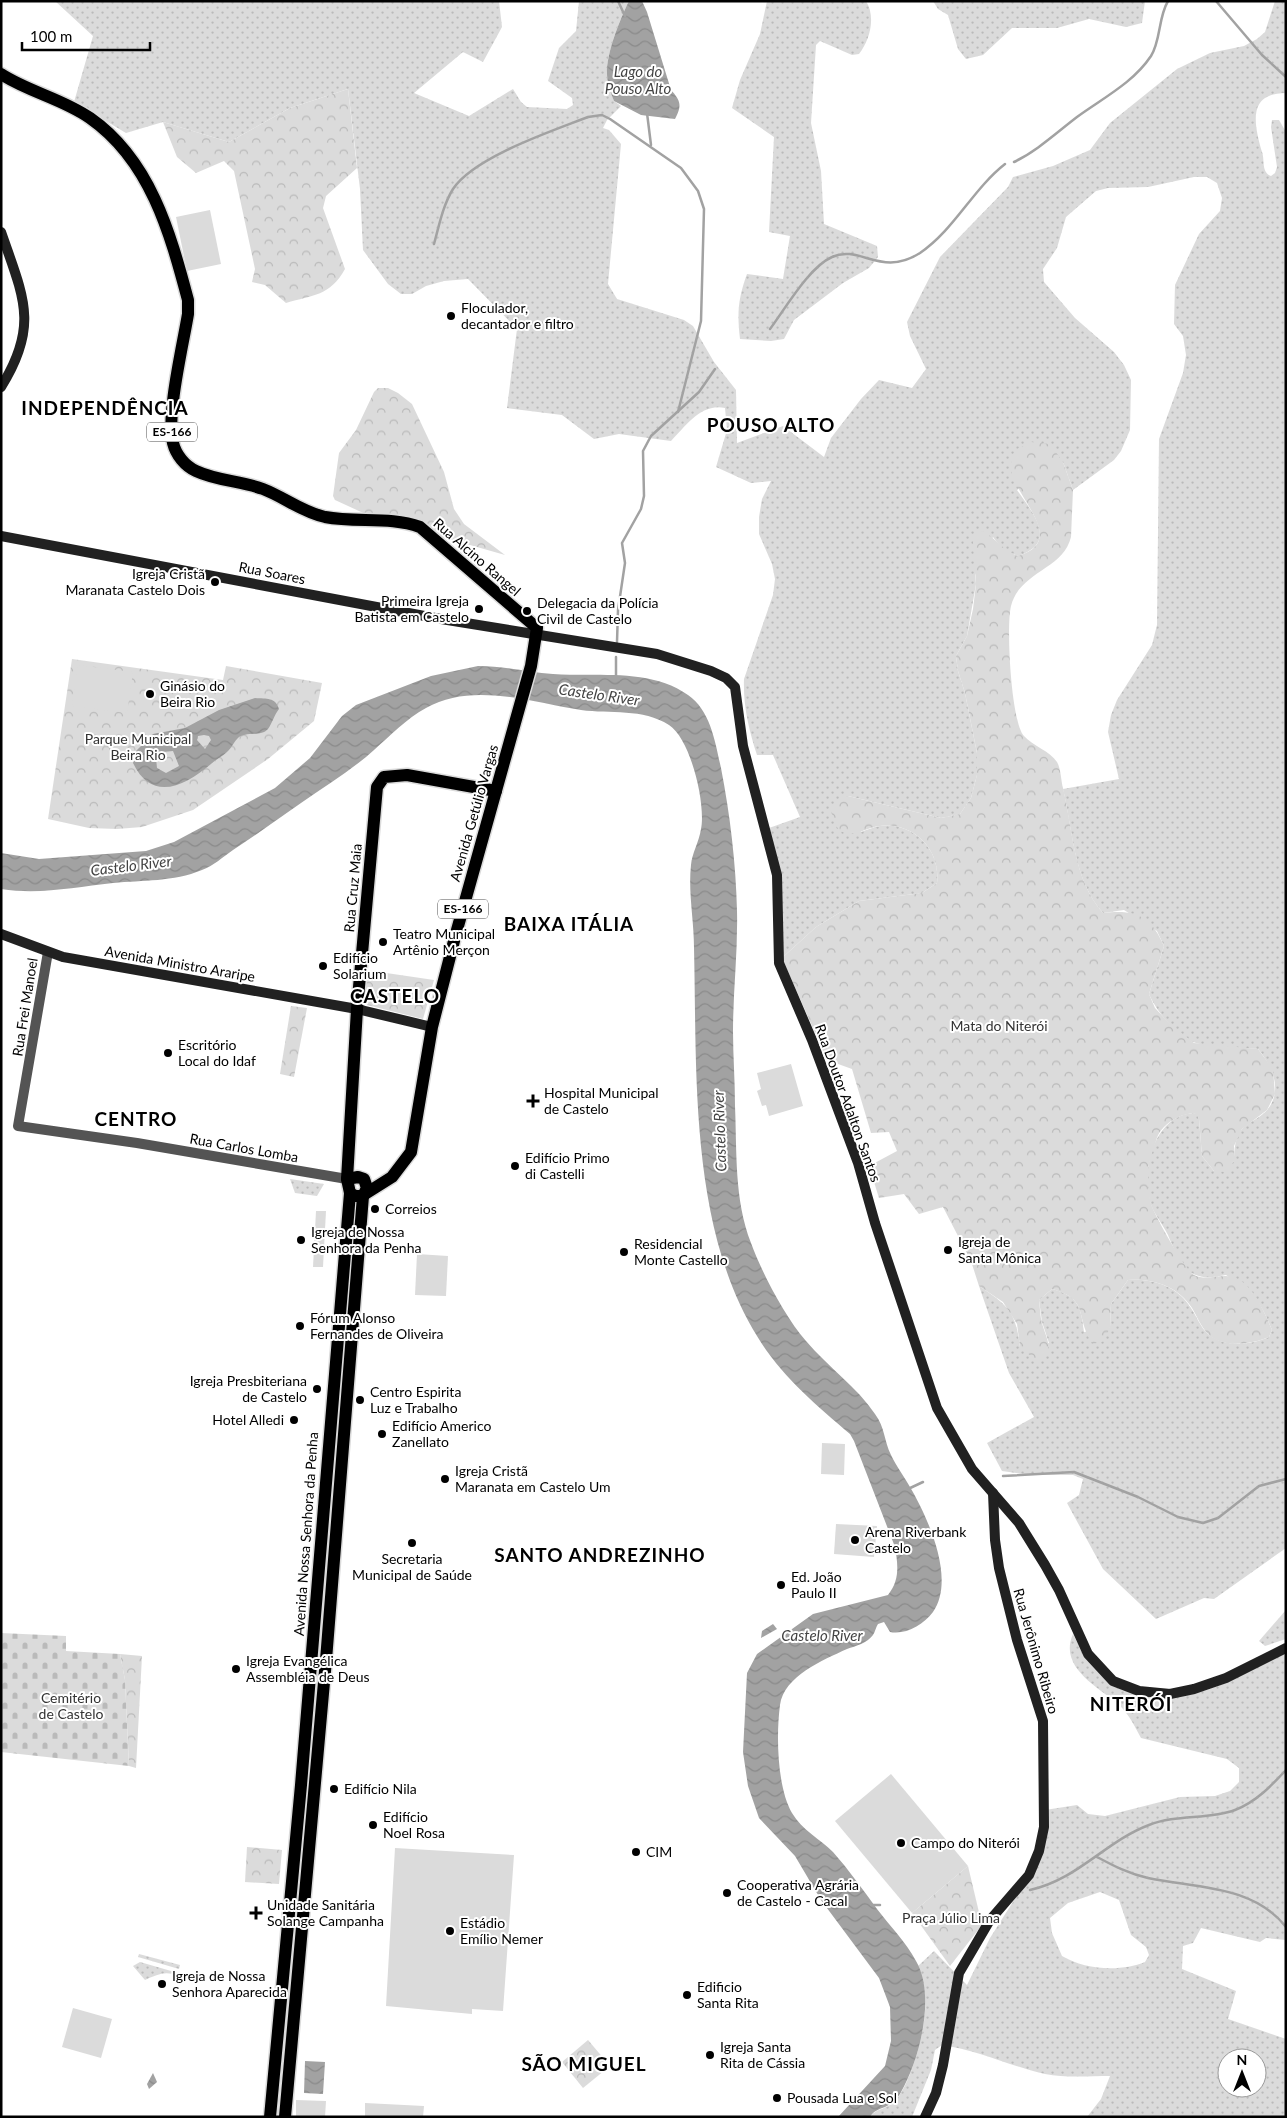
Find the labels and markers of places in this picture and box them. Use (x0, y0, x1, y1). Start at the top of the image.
place label: Floculador, decantador e filtro (461, 299, 574, 332)
marker: Floculador, decantador e filtro (445, 310, 457, 322)
place label: Igreja Cristã Maranata Castelo Dois (66, 565, 205, 598)
marker: Igreja Cristã Maranata Castelo Dois (209, 576, 221, 588)
place label: Primeira Igreja Batista em Castelo (354, 592, 469, 625)
place label: Delegacia da Polícia Civil de Castelo (537, 594, 659, 627)
marker: Primeira Igreja Batista em Castelo (473, 603, 485, 615)
marker: Delegacia da Polícia Civil de Castelo (521, 605, 533, 617)
place label: Ginásio do Beira Rio (160, 677, 225, 710)
marker: Ginásio do Beira Rio (144, 688, 156, 700)
place label: Teatro Municipal Artênio Merçon (393, 925, 495, 958)
marker: Teatro Municipal Artênio Merçon (377, 936, 389, 948)
place label: Edifício Solarium (333, 949, 387, 982)
marker: Edifício Solarium (317, 960, 329, 972)
place label: Escritório Local do Idaf (178, 1036, 256, 1069)
marker: Escritório Local do Idaf (162, 1047, 174, 1059)
place label: Hospital Municipal de Castelo (544, 1084, 659, 1117)
marker: Hospital Municipal de Castelo (526, 1094, 540, 1108)
place label: Edifício Primo di Castelli (525, 1149, 610, 1182)
marker: Edifício Primo di Castelli (509, 1160, 521, 1172)
place label: Correios (385, 1200, 437, 1217)
marker: Correios (369, 1203, 381, 1215)
place label: Igreja de Nossa Senhora da Penha (311, 1223, 421, 1256)
place label: Igreja de Santa Mônica (958, 1233, 1041, 1266)
marker: Igreja de Nossa Senhora da Penha (295, 1234, 307, 1246)
place label: Residencial Monte Castello (634, 1235, 728, 1268)
marker: Igreja de Santa Mônica (942, 1244, 954, 1256)
marker: Residencial Monte Castello (618, 1246, 630, 1258)
place label: Fórum Alonso Fernandes de Oliveira (310, 1309, 444, 1342)
marker: Fórum Alonso Fernandes de Oliveira (294, 1320, 306, 1332)
place label: Igreja Presbiteriana de Castelo (190, 1372, 307, 1405)
marker: Igreja Presbiteriana de Castelo (311, 1383, 323, 1395)
place label: Centro Espirita Luz e Trabalho (370, 1383, 461, 1416)
marker: Centro Espirita Luz e Trabalho (354, 1394, 366, 1406)
place label: Hotel Alledi (212, 1411, 284, 1428)
marker: Hotel Alledi (288, 1414, 300, 1426)
place label: Edifício Americo Zanellato (392, 1417, 491, 1450)
marker: Edifício Americo Zanellato (376, 1428, 388, 1440)
place label: Igreja Cristã Maranata em Castelo Um (455, 1462, 611, 1495)
marker: Igreja Cristã Maranata em Castelo Um (439, 1473, 451, 1485)
place label: Arena Riverbank Castelo (865, 1523, 967, 1556)
marker: Arena Riverbank Castelo (849, 1534, 861, 1546)
marker: Secretaria Municipal de Saúde (406, 1537, 418, 1549)
place label: Secretaria Municipal de Saúde (352, 1550, 472, 1583)
place label: Ed. João Paulo II (791, 1568, 842, 1601)
marker: Ed. João Paulo II (775, 1579, 787, 1591)
place label: Igreja Evangélica Assembléia de Deus (246, 1652, 370, 1685)
marker: Igreja Evangélica Assembléia de Deus (230, 1663, 242, 1675)
place label: Edifício Nila (344, 1780, 417, 1797)
marker: Edifício Nila (328, 1783, 340, 1795)
place label: Edifício Noel Rosa (383, 1808, 445, 1841)
marker: Edifício Noel Rosa (367, 1819, 379, 1831)
place label: Campo do Niterói (911, 1834, 1020, 1851)
marker: Campo do Niterói (895, 1837, 907, 1849)
place label: CIM (646, 1843, 672, 1860)
marker: CIM (630, 1846, 642, 1858)
place label: Cooperativa Agrária de Castelo - Cacal (737, 1876, 859, 1909)
marker: Cooperativa Agrária de Castelo - Cacal (721, 1887, 733, 1899)
place label: Unidade Sanitária Solange Campanha (267, 1896, 384, 1929)
marker: Unidade Sanitária Solange Campanha (249, 1906, 263, 1920)
place label: Estádio Emílio Nemer (460, 1914, 543, 1947)
marker: Estádio Emílio Nemer (444, 1925, 456, 1937)
place label: Igreja de Nossa Senhora Aparecida (172, 1967, 287, 2000)
marker: Igreja de Nossa Senhora Aparecida (156, 1978, 168, 1990)
place label: Edificio Santa Rita (697, 1978, 759, 2011)
marker: Edificio Santa Rita (681, 1989, 693, 2001)
place label: Igreja Santa Rita de Cássia (720, 2038, 805, 2071)
marker: Igreja Santa Rita de Cássia (704, 2049, 716, 2061)
place label: Pousada Lua e Sol (787, 2089, 897, 2106)
marker: Pousada Lua e Sol (771, 2092, 783, 2104)

